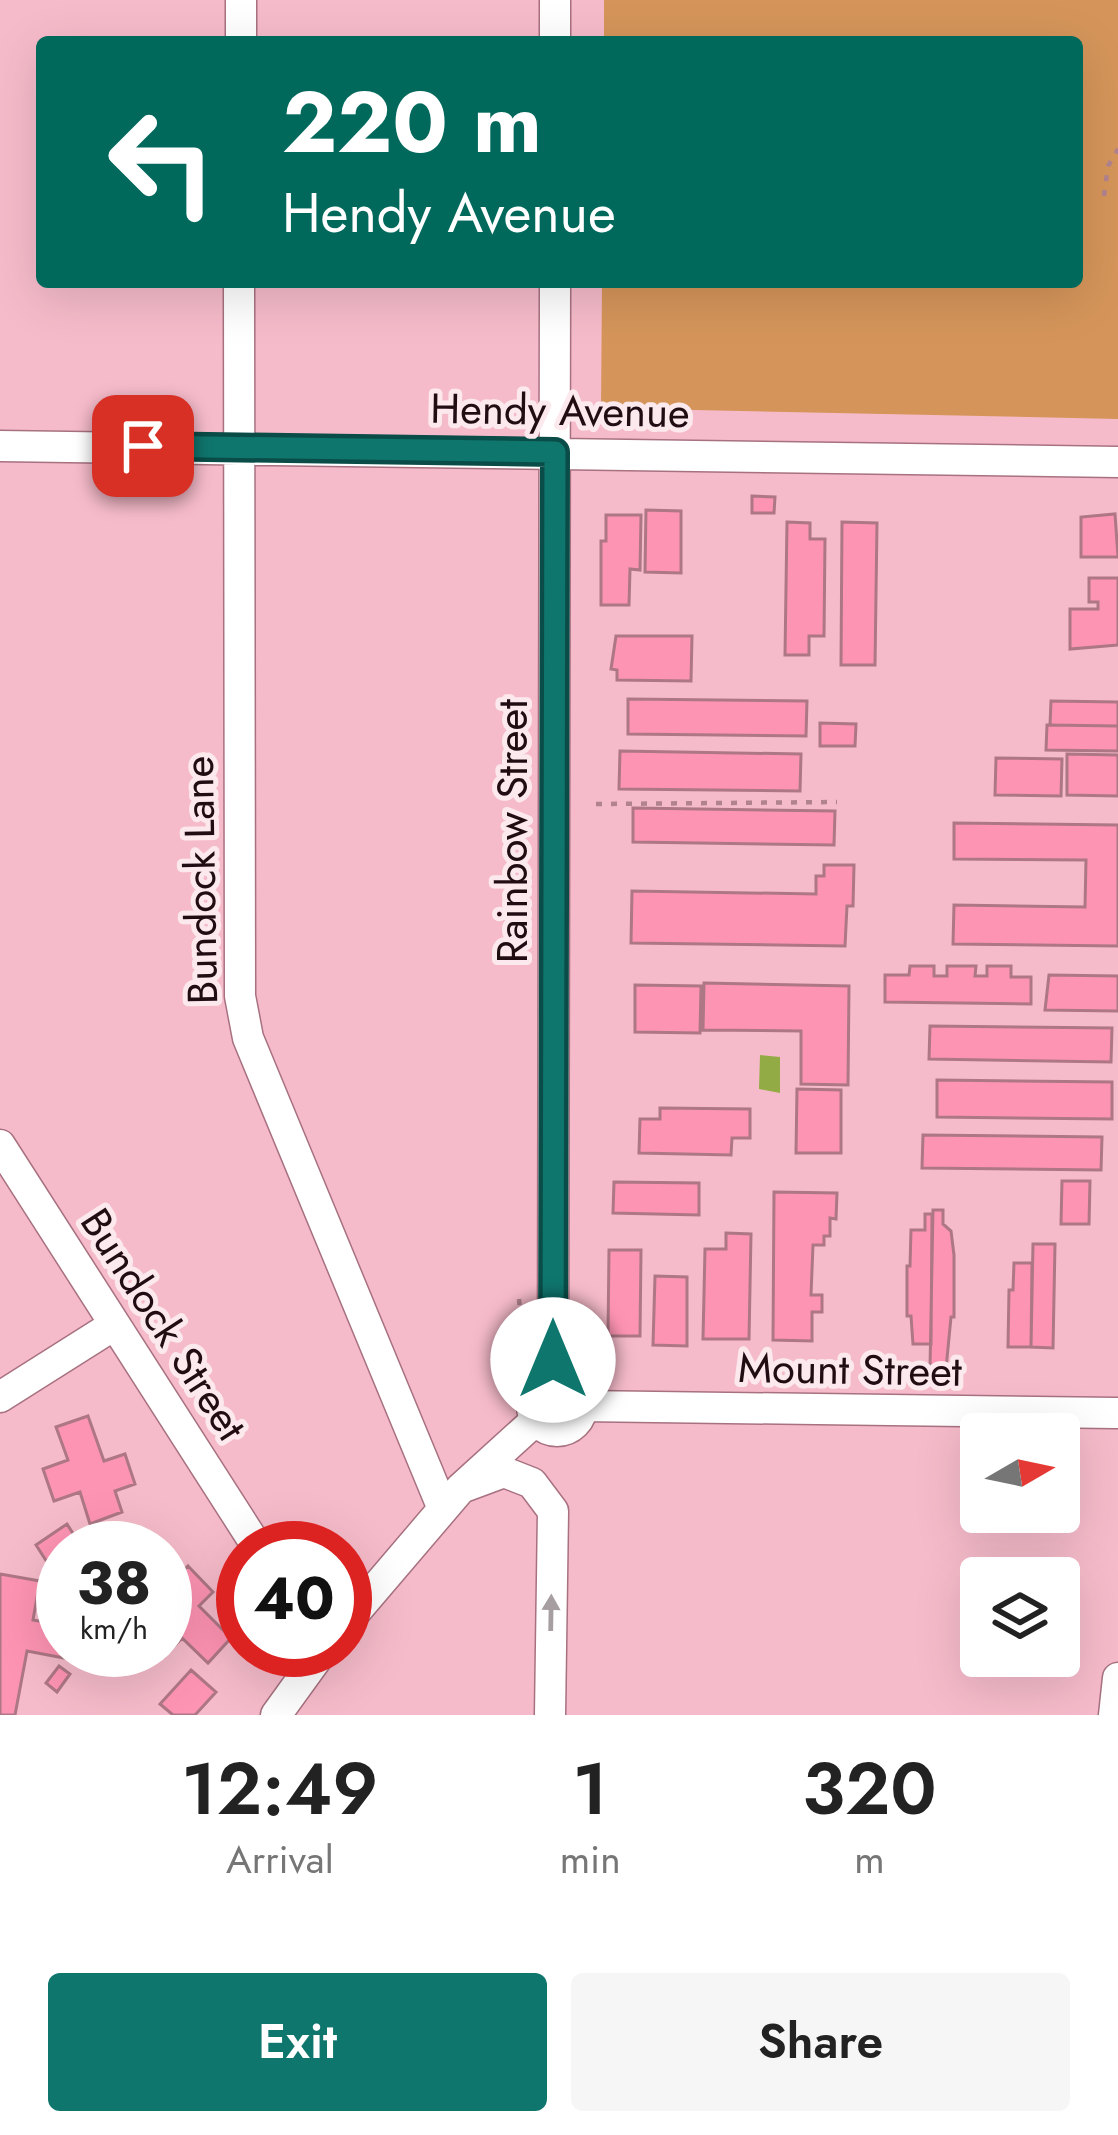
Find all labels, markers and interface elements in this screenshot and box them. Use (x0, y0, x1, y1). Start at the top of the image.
text: 220 m (282, 62, 542, 184)
icon: left (84, 84, 240, 240)
text: Hendy Avenue (282, 174, 616, 252)
street label: Hendy Avenue (430, 378, 690, 443)
pin (92, 395, 194, 497)
icon: arrive (110, 413, 176, 479)
street label: Rainbow Street (482, 699, 543, 963)
street label: Bundock Lane (168, 755, 233, 1005)
street label: Bundock Street (66, 1196, 262, 1452)
position arrow (490, 1297, 616, 1423)
street label: Mount Street (737, 1337, 962, 1402)
north arrow (960, 1413, 1080, 1533)
map controls (960, 1413, 1080, 1677)
speed limit sign: 40 (216, 1521, 372, 1677)
text: 38 (77, 1540, 151, 1627)
button: layers (960, 1557, 1080, 1677)
one-way arrow (542, 1593, 561, 1631)
text: km/h (80, 1607, 148, 1650)
text: 12:49 (181, 1737, 378, 1841)
text: 1 (573, 1737, 608, 1841)
text: 320 (802, 1737, 937, 1841)
text: Arrival (226, 1831, 334, 1888)
text: min (560, 1831, 621, 1888)
text: m (854, 1831, 885, 1888)
button: Exit (48, 1973, 547, 2111)
button: Share (571, 1973, 1070, 2111)

